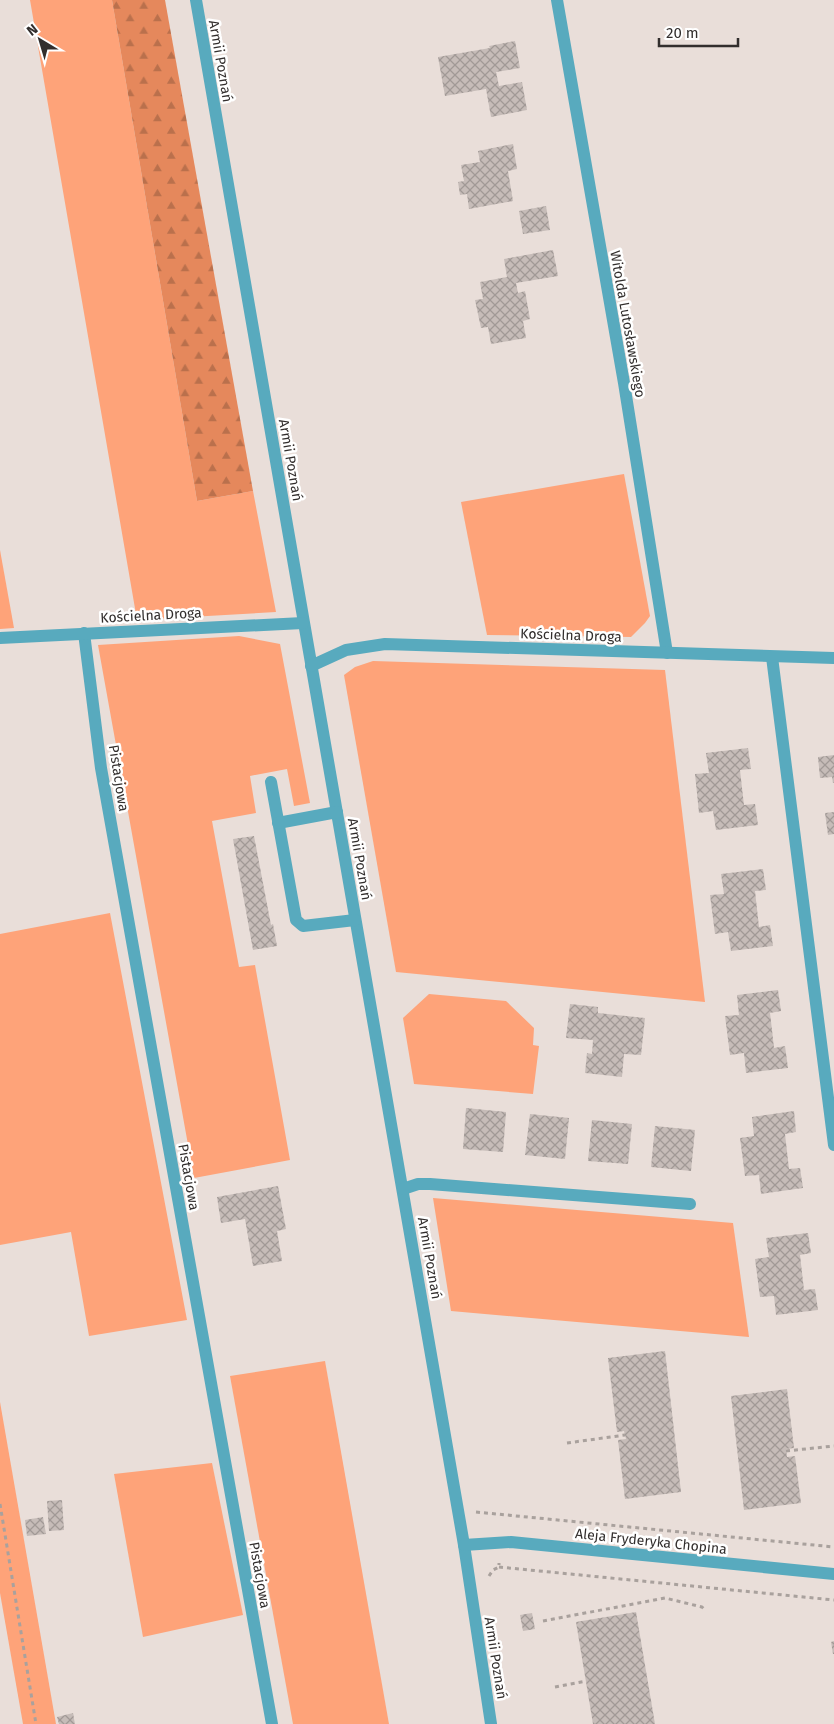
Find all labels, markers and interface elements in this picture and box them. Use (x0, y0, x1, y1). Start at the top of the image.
north arrow (15, 15, 65, 65)
scale bar (659, 15, 738, 47)
street label: Armii Poznań (205, 19, 236, 103)
text: N (23, 21, 41, 40)
text: 20 m (666, 24, 699, 42)
street label: Witolda Lutosławskiego (606, 249, 649, 399)
street label: Armii Poznań (275, 418, 306, 502)
street label: Kościelna Droga (100, 604, 202, 627)
street label: Kościelna Droga (520, 625, 622, 646)
street label: Pistacjowa (105, 743, 132, 813)
street label: Armii Poznań (344, 817, 375, 901)
street label: Pistacjowa (174, 1142, 203, 1212)
street label: Armii Poznań (414, 1216, 445, 1300)
street label: Aleja Fryderyka Chopina (574, 1525, 728, 1558)
street label: Pistacjowa (245, 1540, 274, 1610)
street label: Armii Poznań (481, 1616, 510, 1700)

